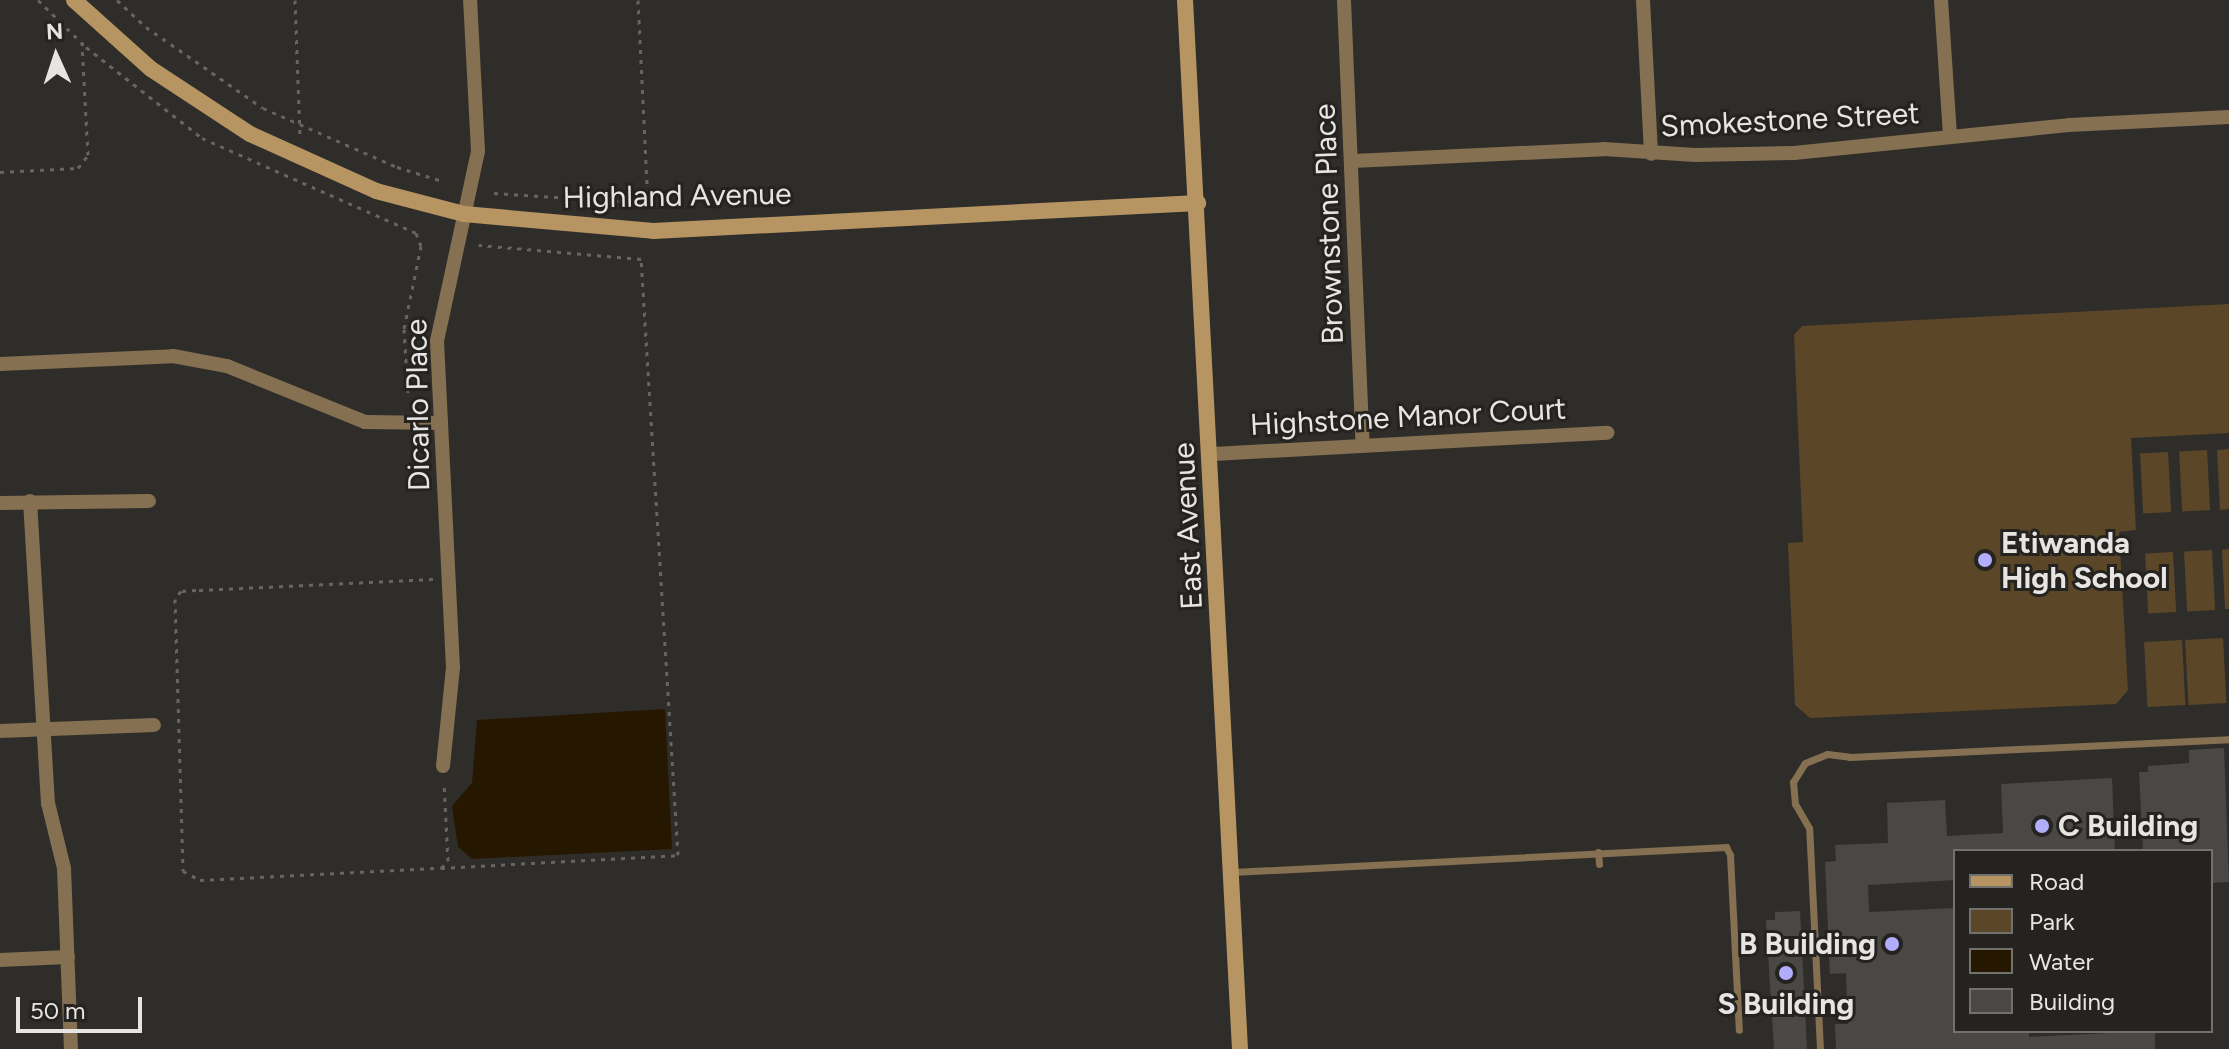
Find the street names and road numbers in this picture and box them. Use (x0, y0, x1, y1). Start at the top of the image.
street label: Smokestone Street (1660, 95, 1920, 145)
street label: Brownstone Place (1307, 103, 1351, 345)
street label: Highland Avenue (562, 176, 792, 216)
street label: Dicarlo Place (398, 318, 438, 492)
street label: Highstone Manor Court (1249, 391, 1567, 443)
street label: East Avenue (1166, 442, 1210, 610)

